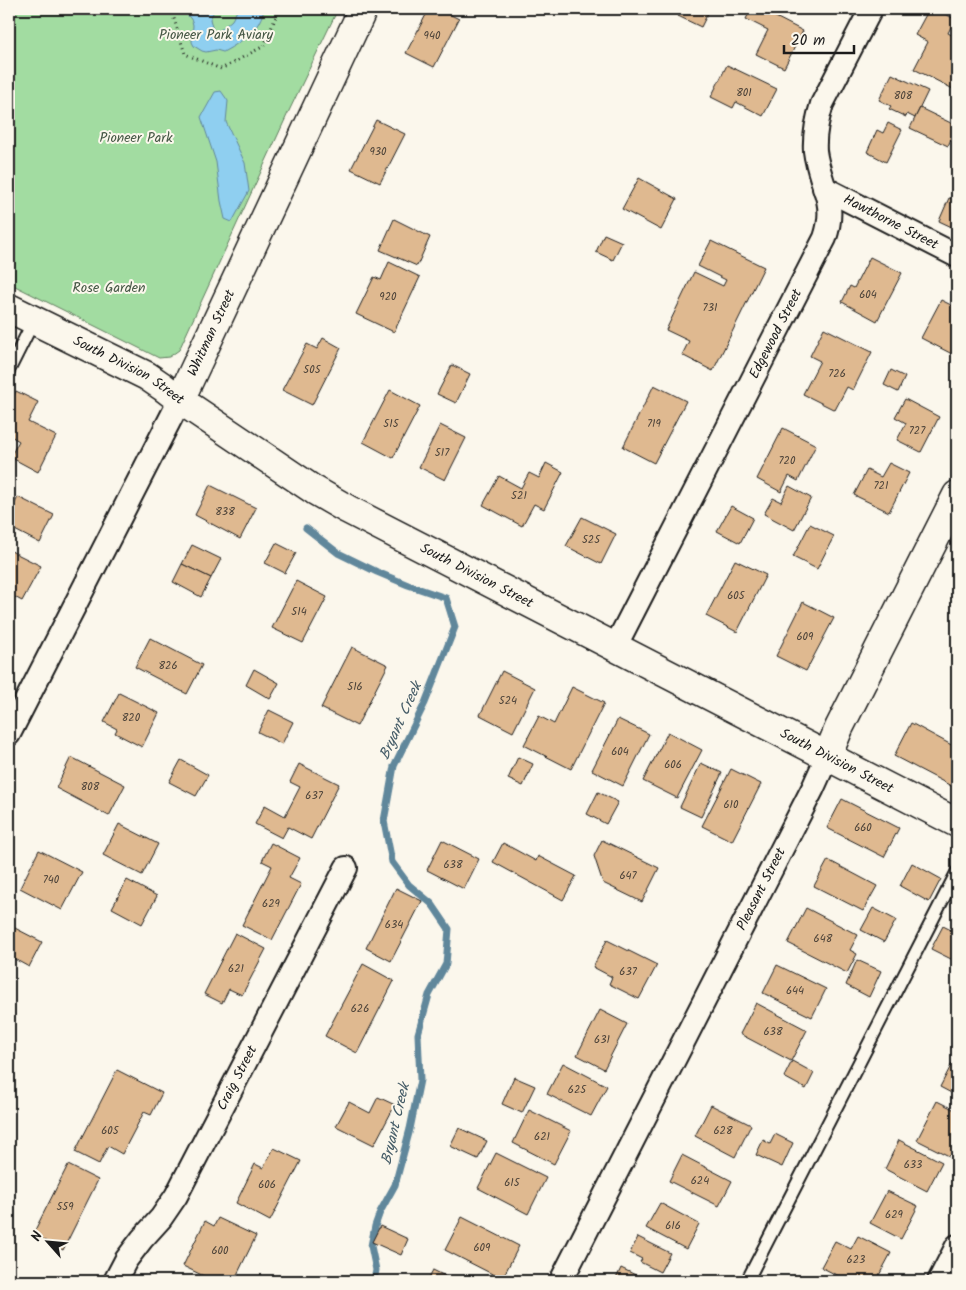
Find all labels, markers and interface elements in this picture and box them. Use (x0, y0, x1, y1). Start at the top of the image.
scale bar (784, 22, 854, 54)
park label: Pioneer Park Aviary (159, 24, 273, 46)
house number: 940 (424, 27, 441, 45)
text: 20 m (791, 29, 825, 53)
house number: 801 (736, 84, 752, 102)
house number: 808 (894, 87, 913, 105)
park label: Pioneer Park (100, 127, 173, 149)
house number: 930 (369, 143, 387, 161)
street label: Hawthorne Street (839, 189, 943, 256)
park label: Rose Garden (73, 277, 145, 299)
street label: Whitman Street (182, 285, 241, 380)
street label: Edgewood Street (744, 285, 808, 383)
house number: 604 (859, 286, 877, 304)
house number: 920 (379, 288, 397, 306)
house number: 731 (703, 299, 717, 317)
street label: South Division Street (69, 330, 189, 411)
house number: 505 (303, 361, 322, 379)
house number: 726 (828, 365, 846, 383)
house number: 515 (383, 415, 400, 433)
house number: 719 (647, 415, 662, 433)
house number: 727 (909, 422, 926, 440)
house number: 517 (435, 444, 450, 462)
house number: 720 (779, 452, 796, 470)
house number: 721 (874, 477, 888, 495)
house number: 521 (511, 487, 527, 505)
house number: 838 (215, 503, 235, 521)
house number: 525 (582, 531, 601, 549)
street label: South Division Street (416, 537, 538, 614)
house number: 605 (727, 587, 746, 605)
house number: 514 (291, 603, 307, 621)
house number: 609 (797, 628, 814, 646)
house number: 826 (158, 657, 178, 675)
water label: Bryant Creek (373, 676, 430, 764)
house number: 516 (347, 678, 363, 696)
house number: 524 (499, 692, 517, 710)
house number: 820 (122, 709, 141, 727)
street label: South Division Street (776, 723, 898, 800)
house number: 604 (611, 743, 629, 761)
house number: 606 (664, 756, 682, 774)
house number: 808 (81, 778, 100, 796)
house number: 637 (305, 787, 324, 805)
house number: 610 (723, 796, 739, 814)
house number: 660 (854, 819, 872, 837)
street label: Pleasant Street (731, 843, 792, 935)
house number: 638 (443, 856, 463, 874)
house number: 647 (619, 867, 638, 885)
house number: 740 (43, 871, 60, 889)
house number: 629 (262, 895, 281, 913)
house number: 634 (385, 916, 403, 934)
house number: 648 (814, 930, 833, 948)
house number: 621 (228, 960, 244, 978)
house number: 637 (619, 963, 638, 981)
house number: 644 (786, 982, 804, 1000)
house number: 626 (351, 1000, 369, 1018)
house number: 638 (763, 1023, 783, 1041)
house number: 631 (594, 1031, 610, 1049)
street label: Craig Street (211, 1041, 263, 1114)
water label: Bryant Creek (375, 1079, 417, 1167)
house number: 625 (568, 1081, 587, 1099)
house number: 605 (101, 1122, 120, 1140)
house number: 628 (713, 1122, 733, 1140)
house number: 621 (534, 1128, 550, 1146)
house number: 633 (904, 1156, 922, 1174)
house number: 624 (691, 1172, 709, 1190)
house number: 615 (504, 1174, 521, 1192)
house number: 606 (258, 1176, 276, 1194)
house number: 559 (56, 1198, 74, 1216)
house number: 629 (885, 1206, 904, 1224)
house number: 616 (665, 1217, 681, 1235)
north arrow (22, 1218, 72, 1268)
text: N (25, 1227, 49, 1245)
house number: 609 (474, 1239, 491, 1257)
house number: 600 (211, 1242, 229, 1260)
house number: 623 (847, 1251, 865, 1269)

